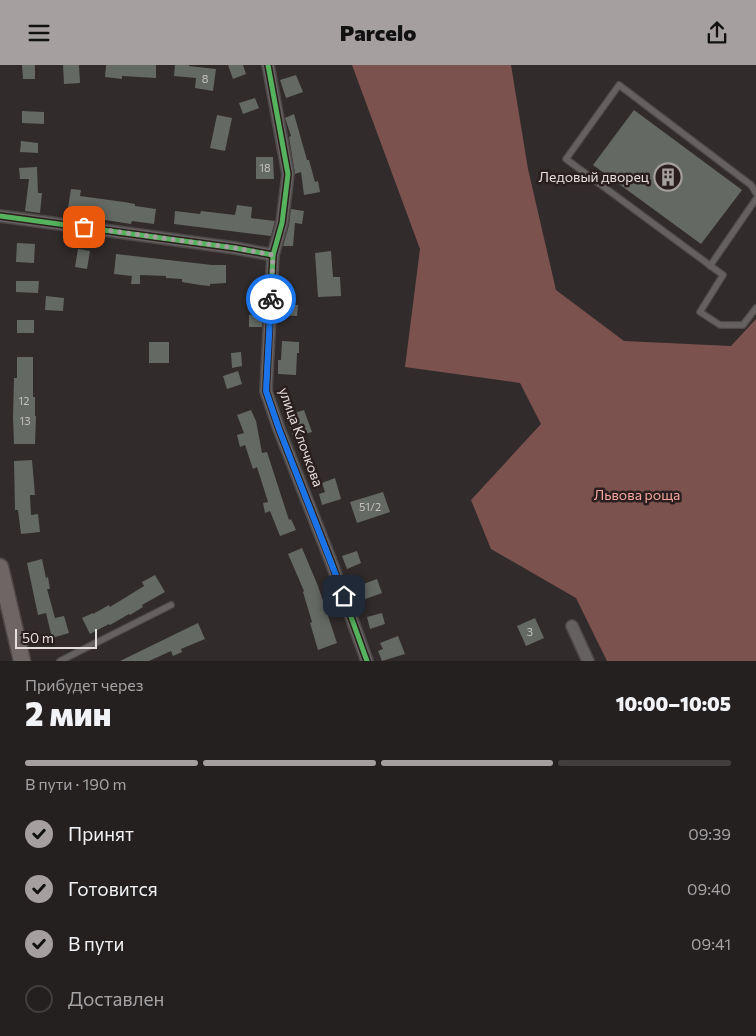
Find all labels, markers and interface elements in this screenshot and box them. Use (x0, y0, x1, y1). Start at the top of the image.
icon: menu (25, 19, 53, 47)
text: Parcelo (340, 19, 416, 46)
icon: share (703, 19, 731, 47)
house number: 8 (202, 72, 209, 85)
house number: 18 (259, 161, 271, 174)
building icon: Ледовый дворец (653, 162, 683, 192)
place label: Ледовый дворец (539, 168, 649, 185)
pin (63, 206, 105, 248)
icon: bag (70, 213, 98, 241)
courier (246, 274, 296, 324)
icon: bike (257, 285, 285, 313)
street label: улица Клочкова (276, 385, 327, 489)
house number: 12 (19, 394, 29, 407)
house number: 13 (20, 414, 30, 427)
park label: Львова роща (594, 486, 680, 503)
house number: 51/2 (359, 500, 381, 513)
pin (323, 575, 365, 617)
icon: home (330, 582, 358, 610)
house number: 3 (527, 625, 533, 638)
scale bar (15, 626, 98, 649)
text: 50 m (22, 629, 54, 646)
text: Прибудет через (25, 675, 144, 694)
text: 10:00–10:05 (616, 692, 731, 715)
text: 2 мин (25, 693, 111, 733)
text: В пути · 190 m (25, 774, 126, 793)
icon: check (25, 820, 53, 848)
text: Принят (68, 822, 134, 845)
text: 09:39 (688, 824, 731, 843)
icon: check (25, 875, 53, 903)
text: Готовится (68, 877, 158, 900)
text: 09:40 (687, 879, 731, 898)
icon: check (25, 930, 53, 958)
text: В пути (68, 932, 124, 955)
text: 09:41 (691, 934, 731, 953)
text: Доставлен (68, 987, 164, 1010)

